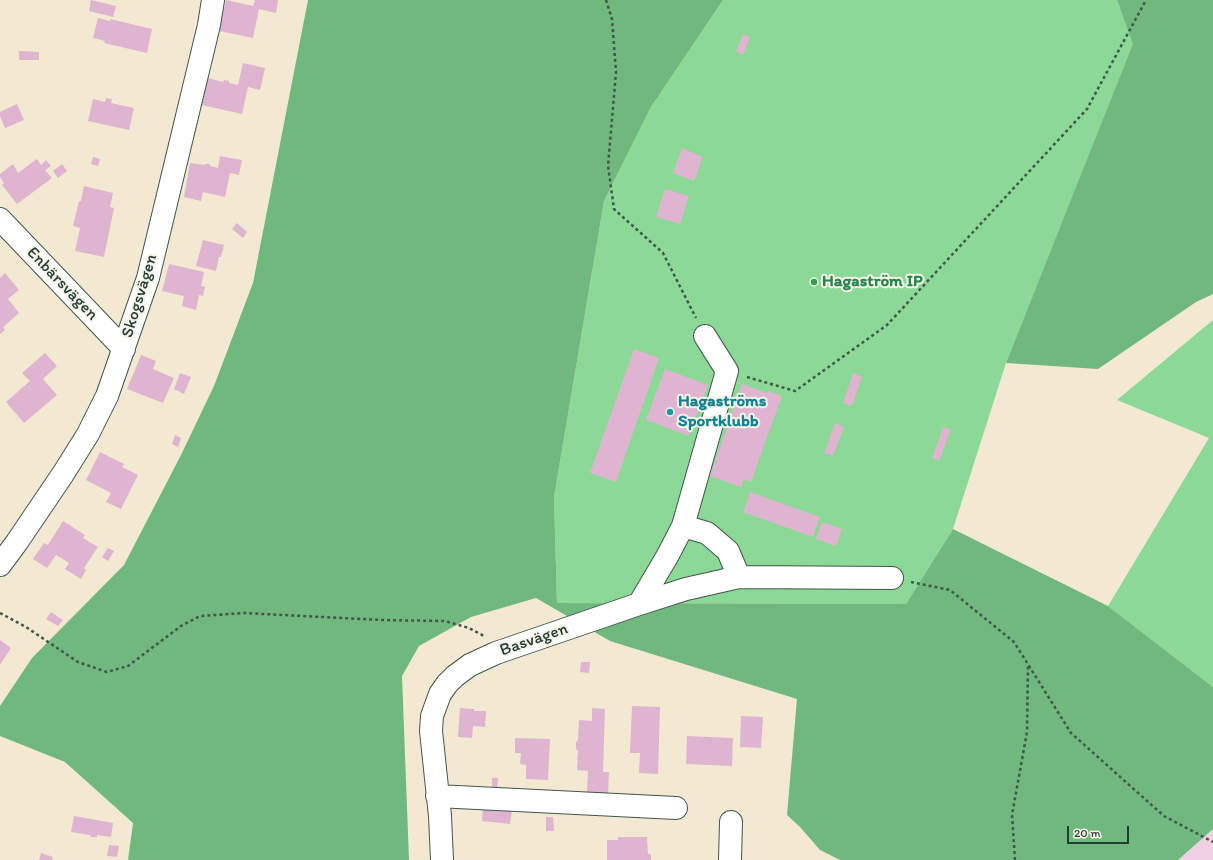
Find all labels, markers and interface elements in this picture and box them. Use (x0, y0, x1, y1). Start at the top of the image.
street label: Enbärsvägen (22, 243, 102, 325)
street label: Skogsvägen (118, 252, 162, 340)
place label: Hagaström IP (822, 272, 923, 292)
marker: Hagaström IP (809, 277, 819, 287)
place label: Hagaströms Sportklubb (678, 392, 766, 432)
marker: Hagaströms Sportklubb (665, 407, 675, 417)
street label: Basvägen (497, 619, 571, 661)
scale bar (1069, 818, 1131, 844)
text: 20 m (1074, 826, 1101, 840)

